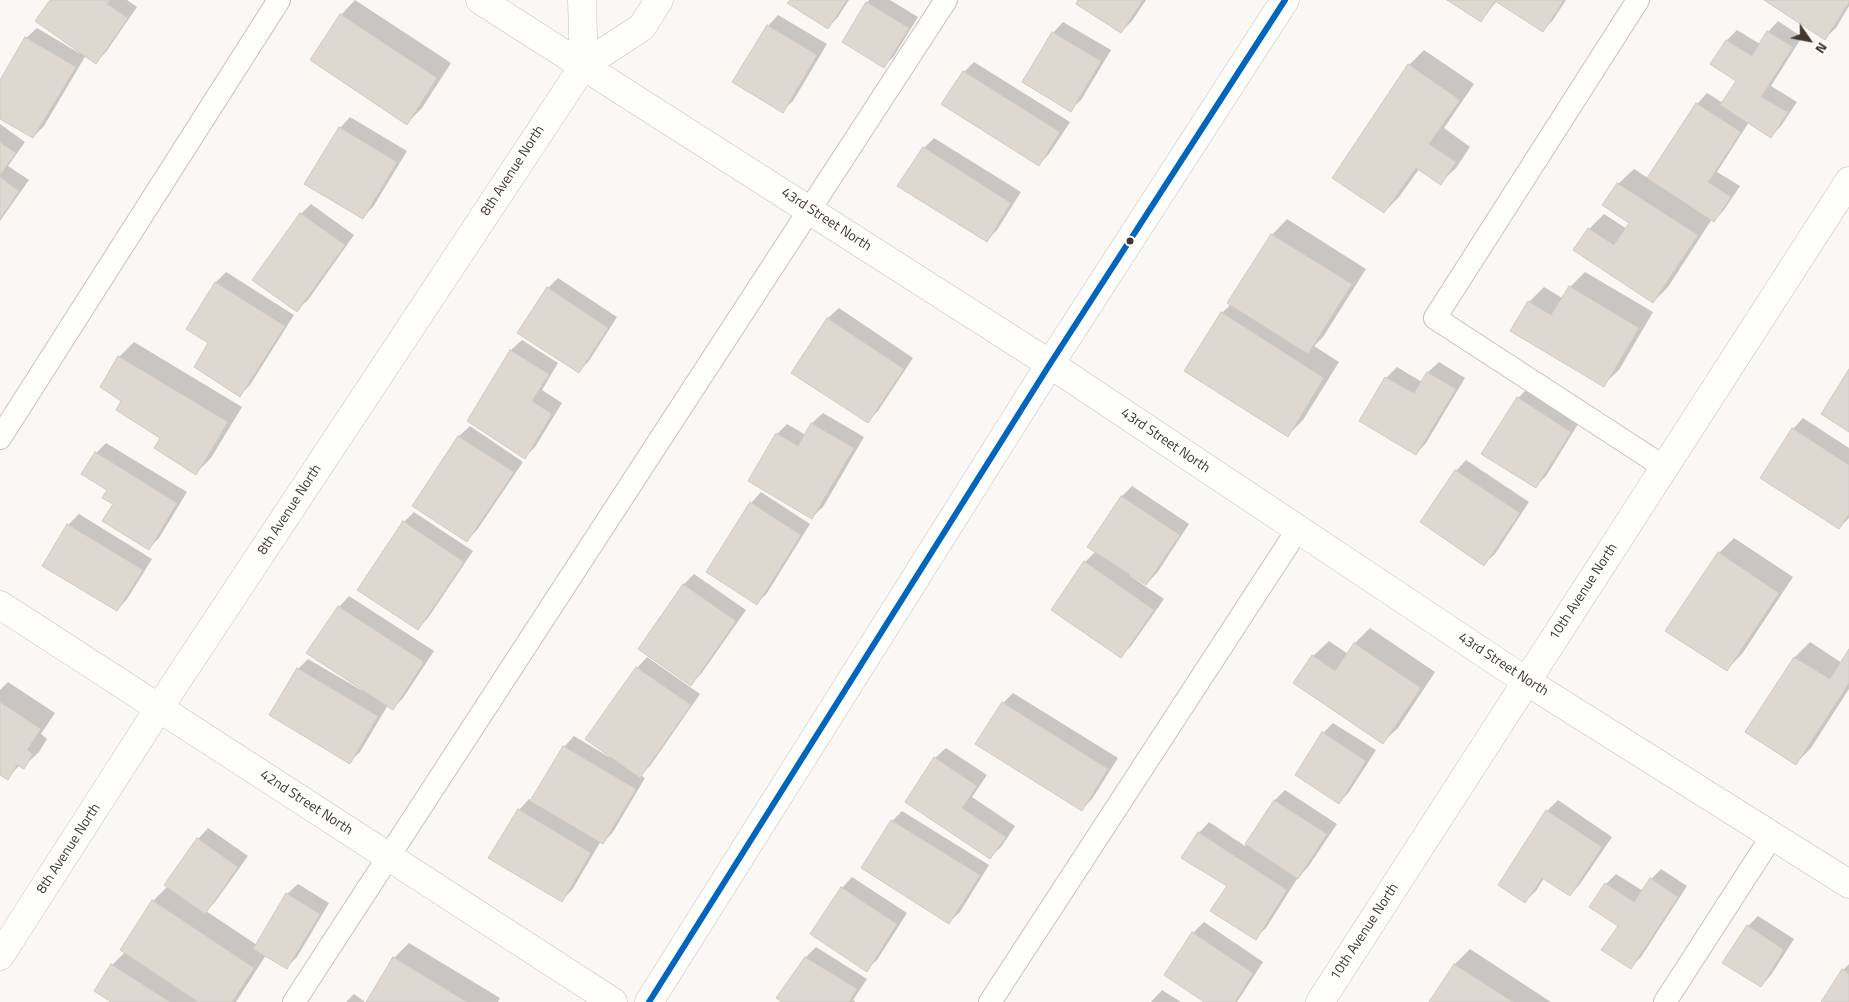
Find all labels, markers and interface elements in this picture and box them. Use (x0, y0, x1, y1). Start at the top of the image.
north arrow (1784, 15, 1834, 65)
text: N (1811, 39, 1833, 58)
street label: 8th Avenue North (478, 123, 548, 219)
street label: 43rd Street North (778, 185, 874, 255)
unlabelled marker (1125, 236, 1135, 246)
street label: 43rd Street North (1117, 405, 1213, 477)
street label: 8th Avenue North (255, 462, 325, 558)
street label: 10th Avenue North (1546, 540, 1622, 644)
street label: 43rd Street North (1455, 630, 1551, 700)
street label: 42nd Street North (257, 767, 355, 839)
street label: 8th Avenue North (34, 801, 104, 897)
street label: 10th Avenue North (1327, 880, 1403, 984)

